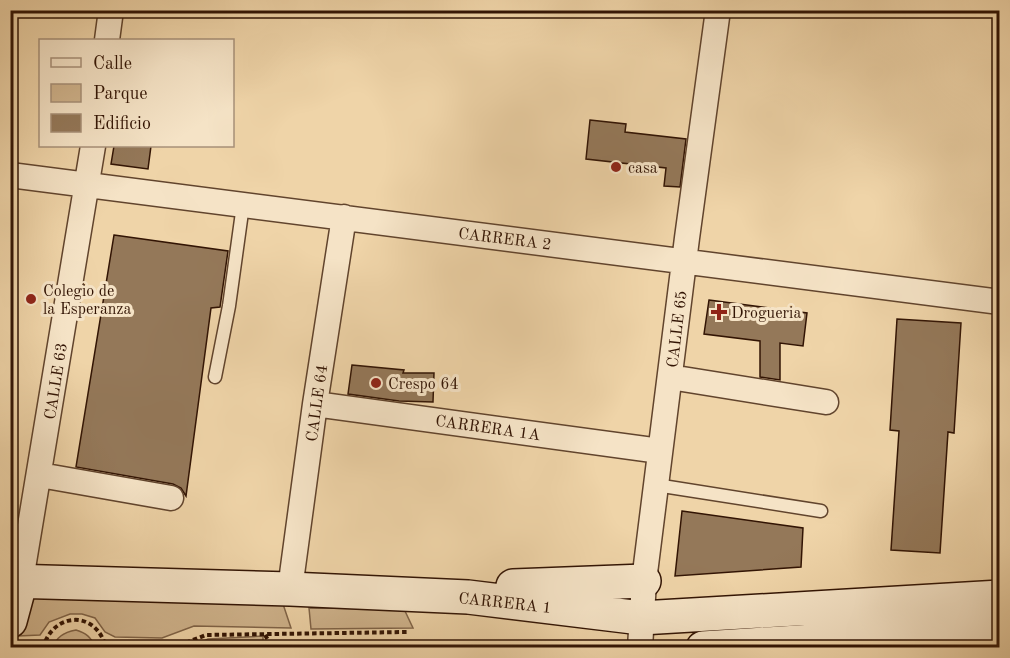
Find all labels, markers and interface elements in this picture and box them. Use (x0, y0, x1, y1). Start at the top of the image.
legend (39, 39, 234, 147)
text: Calle (93, 55, 132, 73)
text: Parque (93, 85, 148, 103)
text: Edificio (93, 115, 151, 133)
marker: casa (609, 160, 623, 174)
place label: casa (628, 161, 658, 177)
street label: CARRERA 2 (457, 226, 552, 254)
place label: Colegio de la Esperanza (43, 284, 131, 318)
street label: CALLE 65 (665, 290, 691, 369)
marker: Colegio de la Esperanza (24, 292, 38, 306)
marker: Drogueria (712, 305, 726, 319)
place label: Drogueria (731, 306, 801, 322)
street label: CALLE 63 (43, 342, 71, 421)
street label: CALLE 64 (305, 364, 331, 443)
marker: Crespo 64 (369, 376, 383, 390)
place label: Crespo 64 (388, 377, 459, 393)
street label: CARRERA 1A (434, 414, 541, 444)
street label: CARRERA 1 (457, 591, 552, 617)

